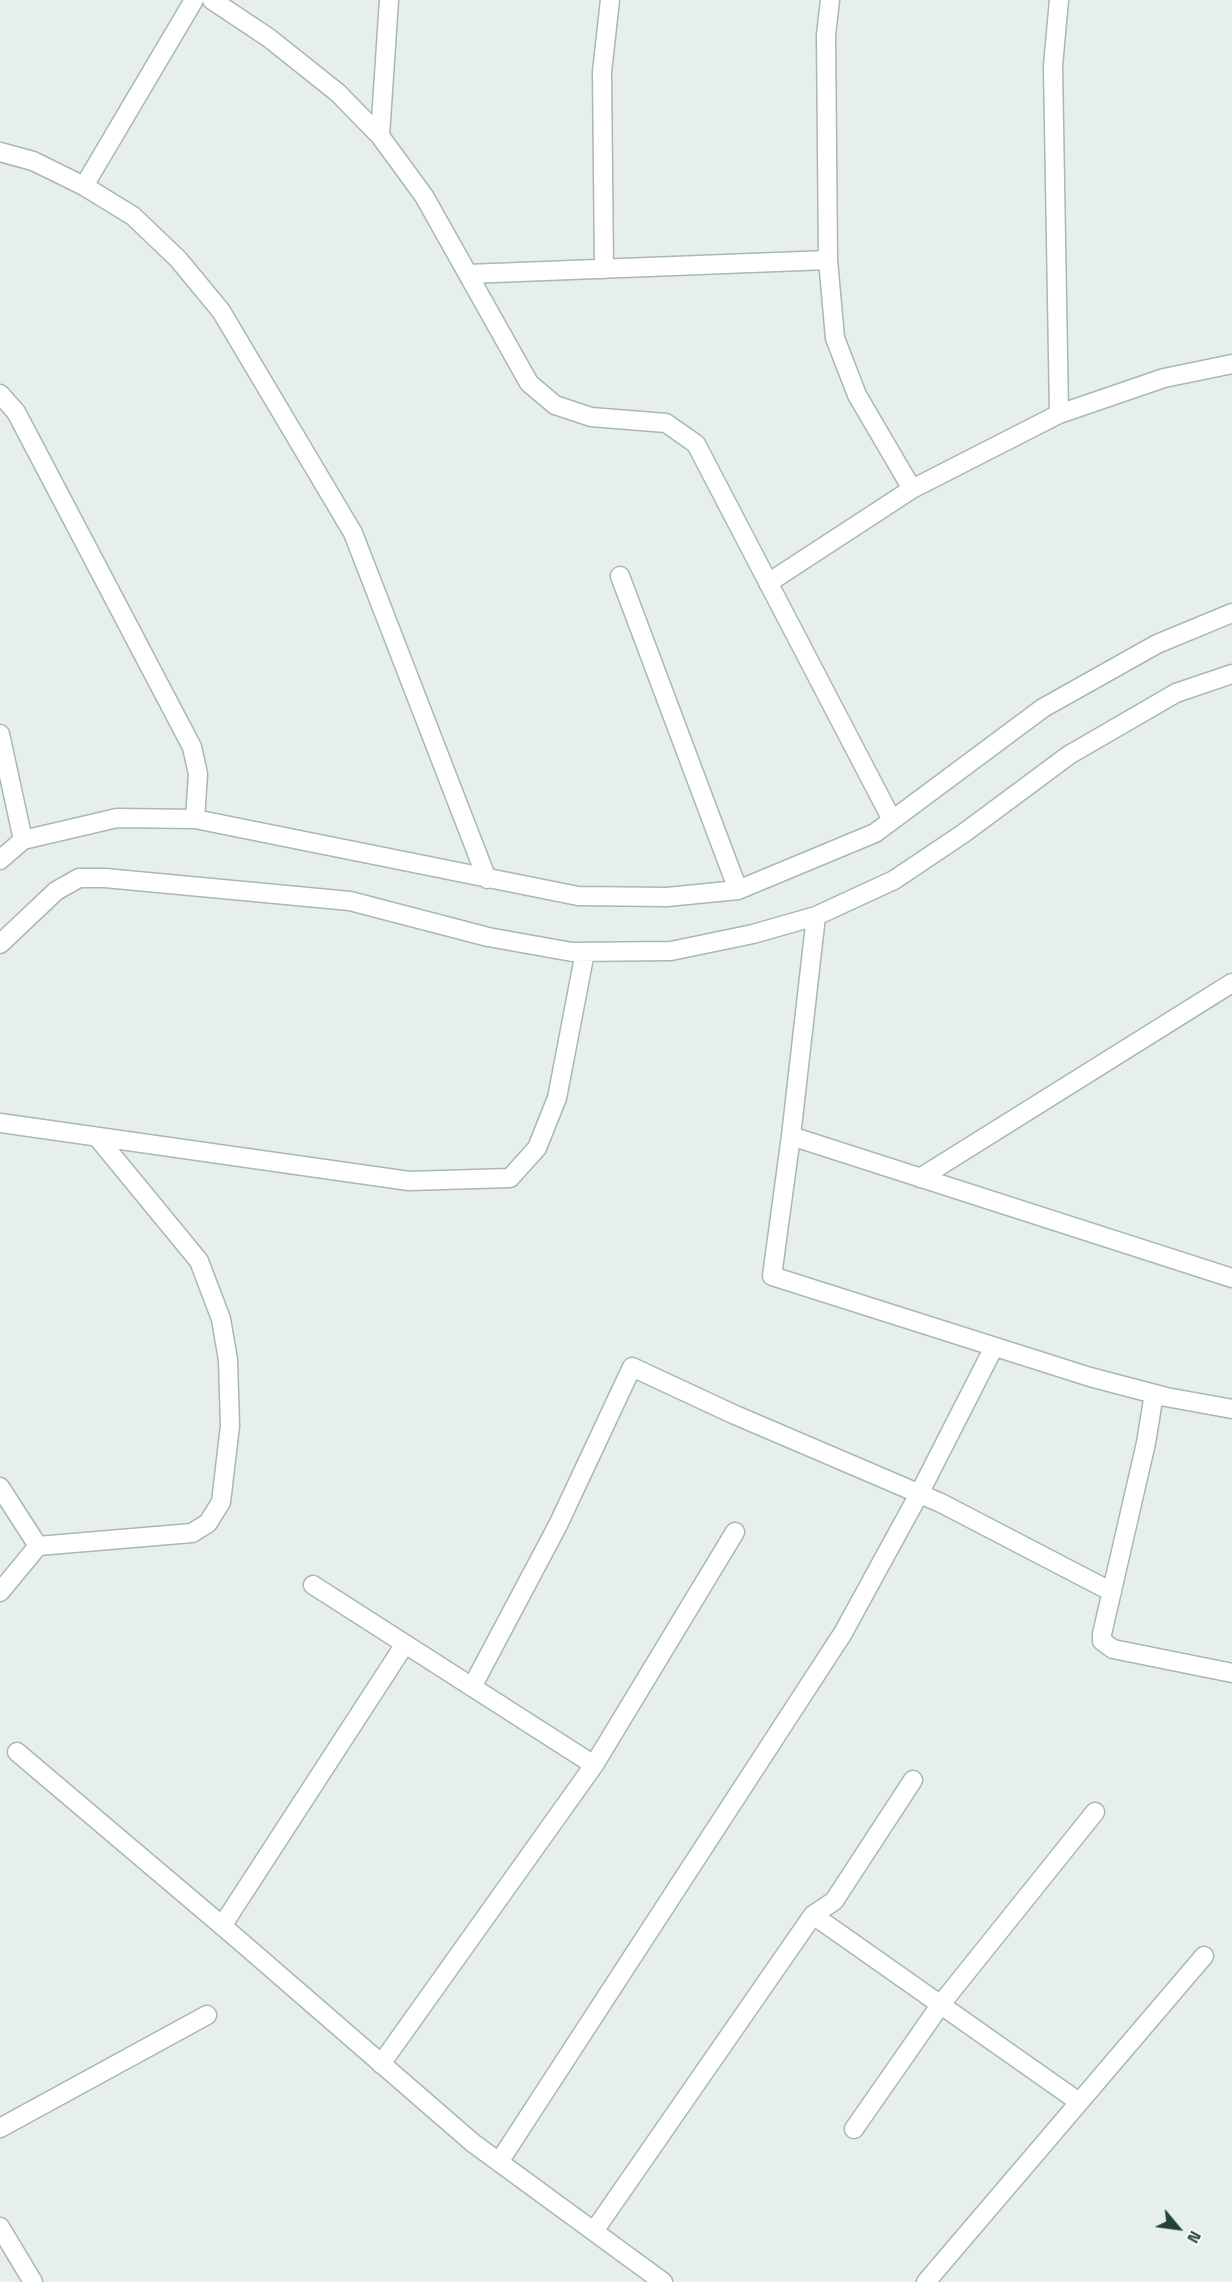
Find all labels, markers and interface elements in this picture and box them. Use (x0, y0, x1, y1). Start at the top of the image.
north arrow (1148, 2198, 1208, 2258)
text: N (1182, 2227, 1206, 2247)

